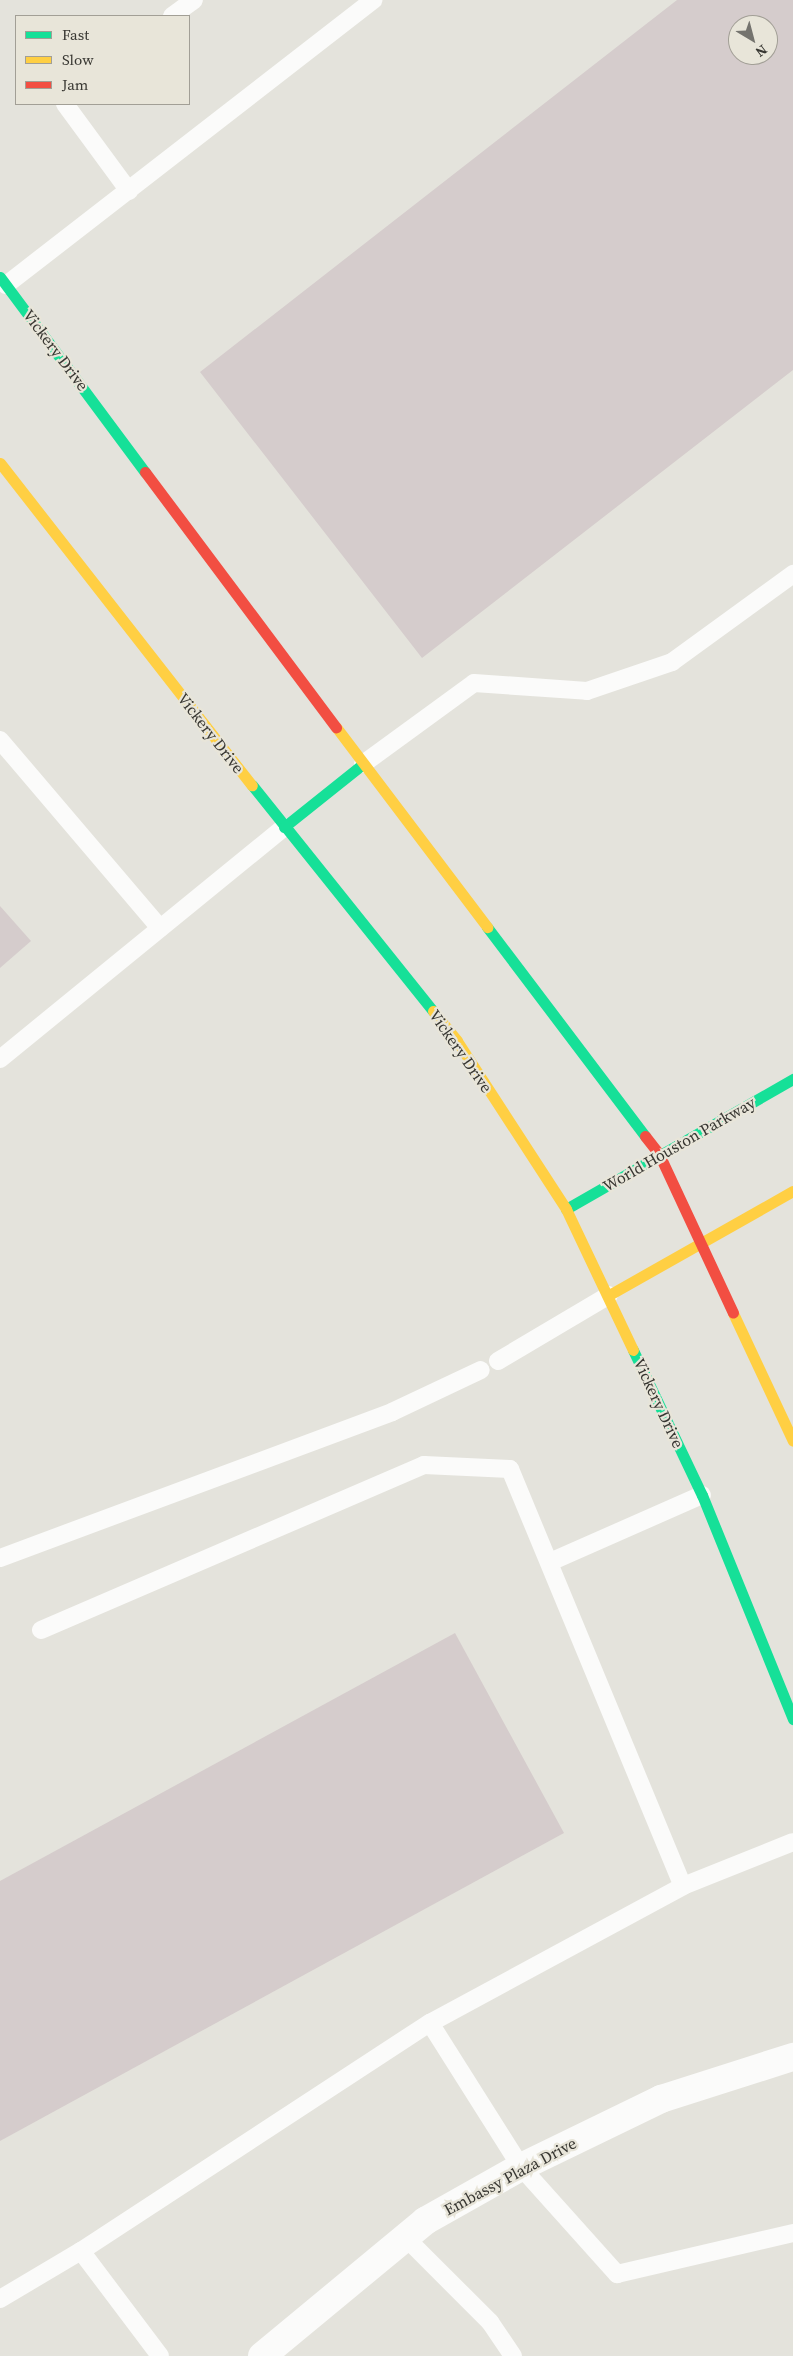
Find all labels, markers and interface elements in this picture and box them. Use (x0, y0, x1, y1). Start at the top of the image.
legend (15, 15, 190, 105)
north arrow (728, 15, 778, 65)
text: Fast (62, 24, 89, 45)
text: N (751, 40, 772, 62)
text: Slow (62, 49, 94, 70)
text: Jam (62, 74, 88, 95)
street label: Vickery Drive (19, 306, 93, 394)
street label: Vickery Drive (174, 689, 248, 777)
street label: Vickery Drive (425, 1006, 497, 1096)
street label: World Houston Parkway (599, 1092, 759, 1196)
street label: Vickery Drive (630, 1355, 688, 1451)
street label: Embassy Plaza Drive (441, 2133, 579, 2219)

